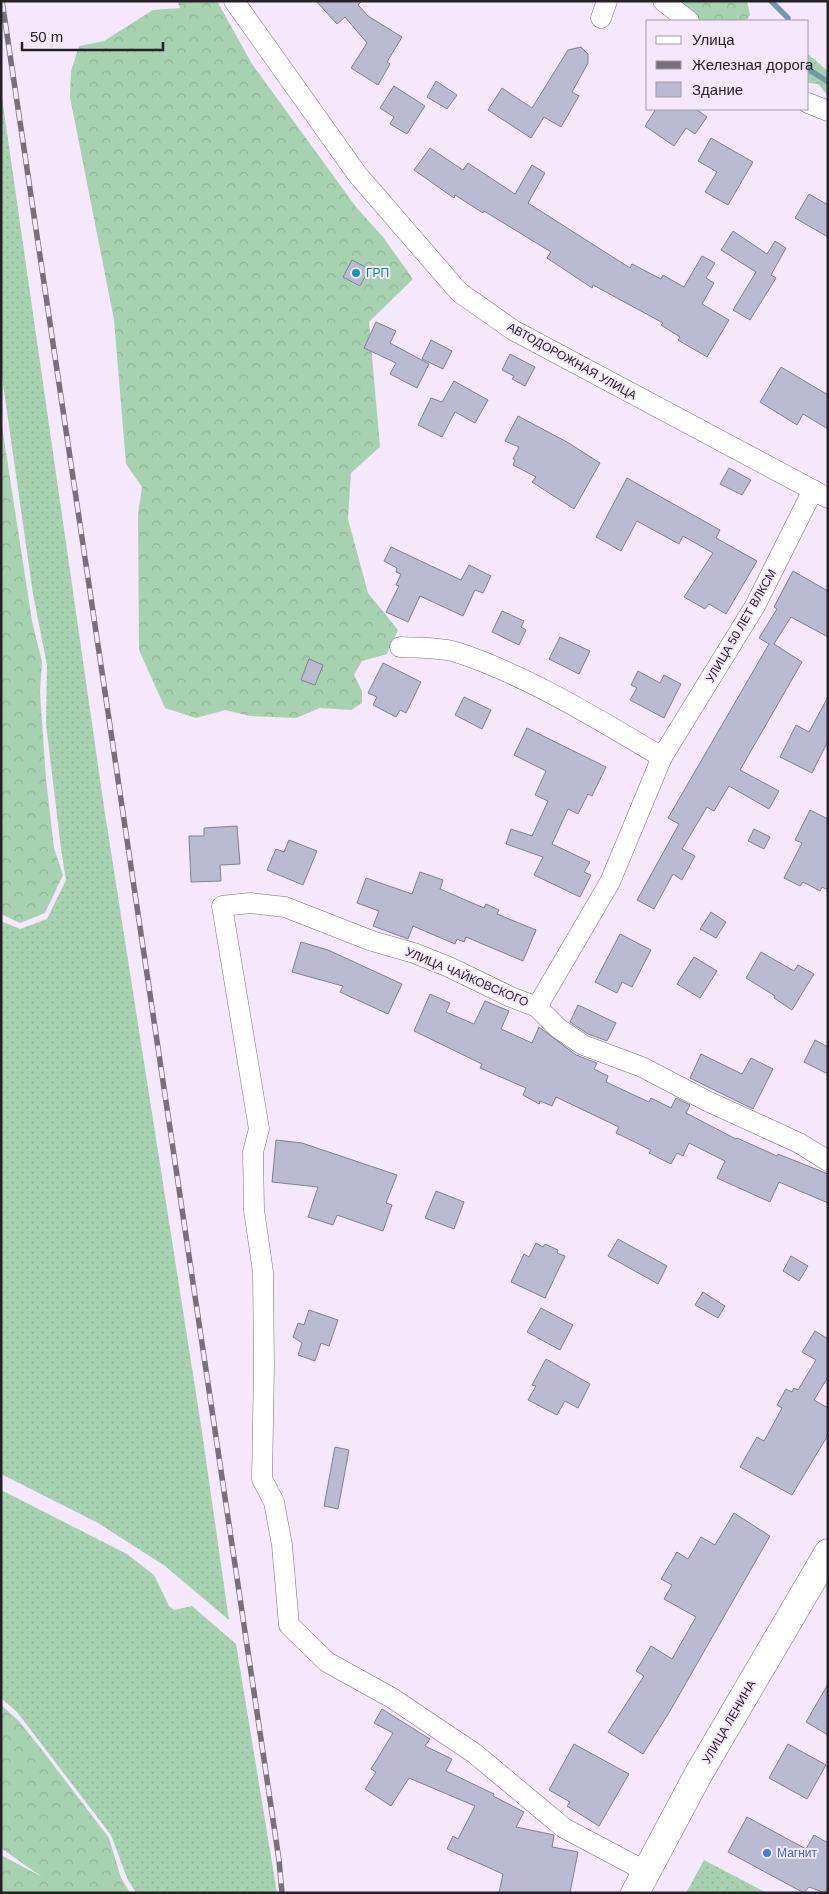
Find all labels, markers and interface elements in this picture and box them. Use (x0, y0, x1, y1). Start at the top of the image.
scale bar (22, 20, 164, 52)
legend (646, 20, 809, 110)
text: 50 m (30, 28, 63, 45)
text: Улица (692, 31, 735, 48)
text: Железная дорога (692, 56, 814, 73)
text: Здание (692, 81, 743, 98)
place label: ГРП (366, 266, 389, 280)
marker: ГРП (350, 267, 362, 279)
street label: АВТОДОРОЖНАЯ УЛИЦА (505, 320, 639, 402)
street label: УЛИЦА 50 ЛЕТ ВЛКСМ (703, 567, 779, 685)
street label: УЛИЦА ЧАЙКОВСКОГО (403, 944, 531, 1009)
street label: УЛИЦА ЛЕНИНА (699, 1678, 759, 1766)
place label: Магнит (777, 1846, 818, 1860)
marker: Магнит (761, 1847, 773, 1859)

